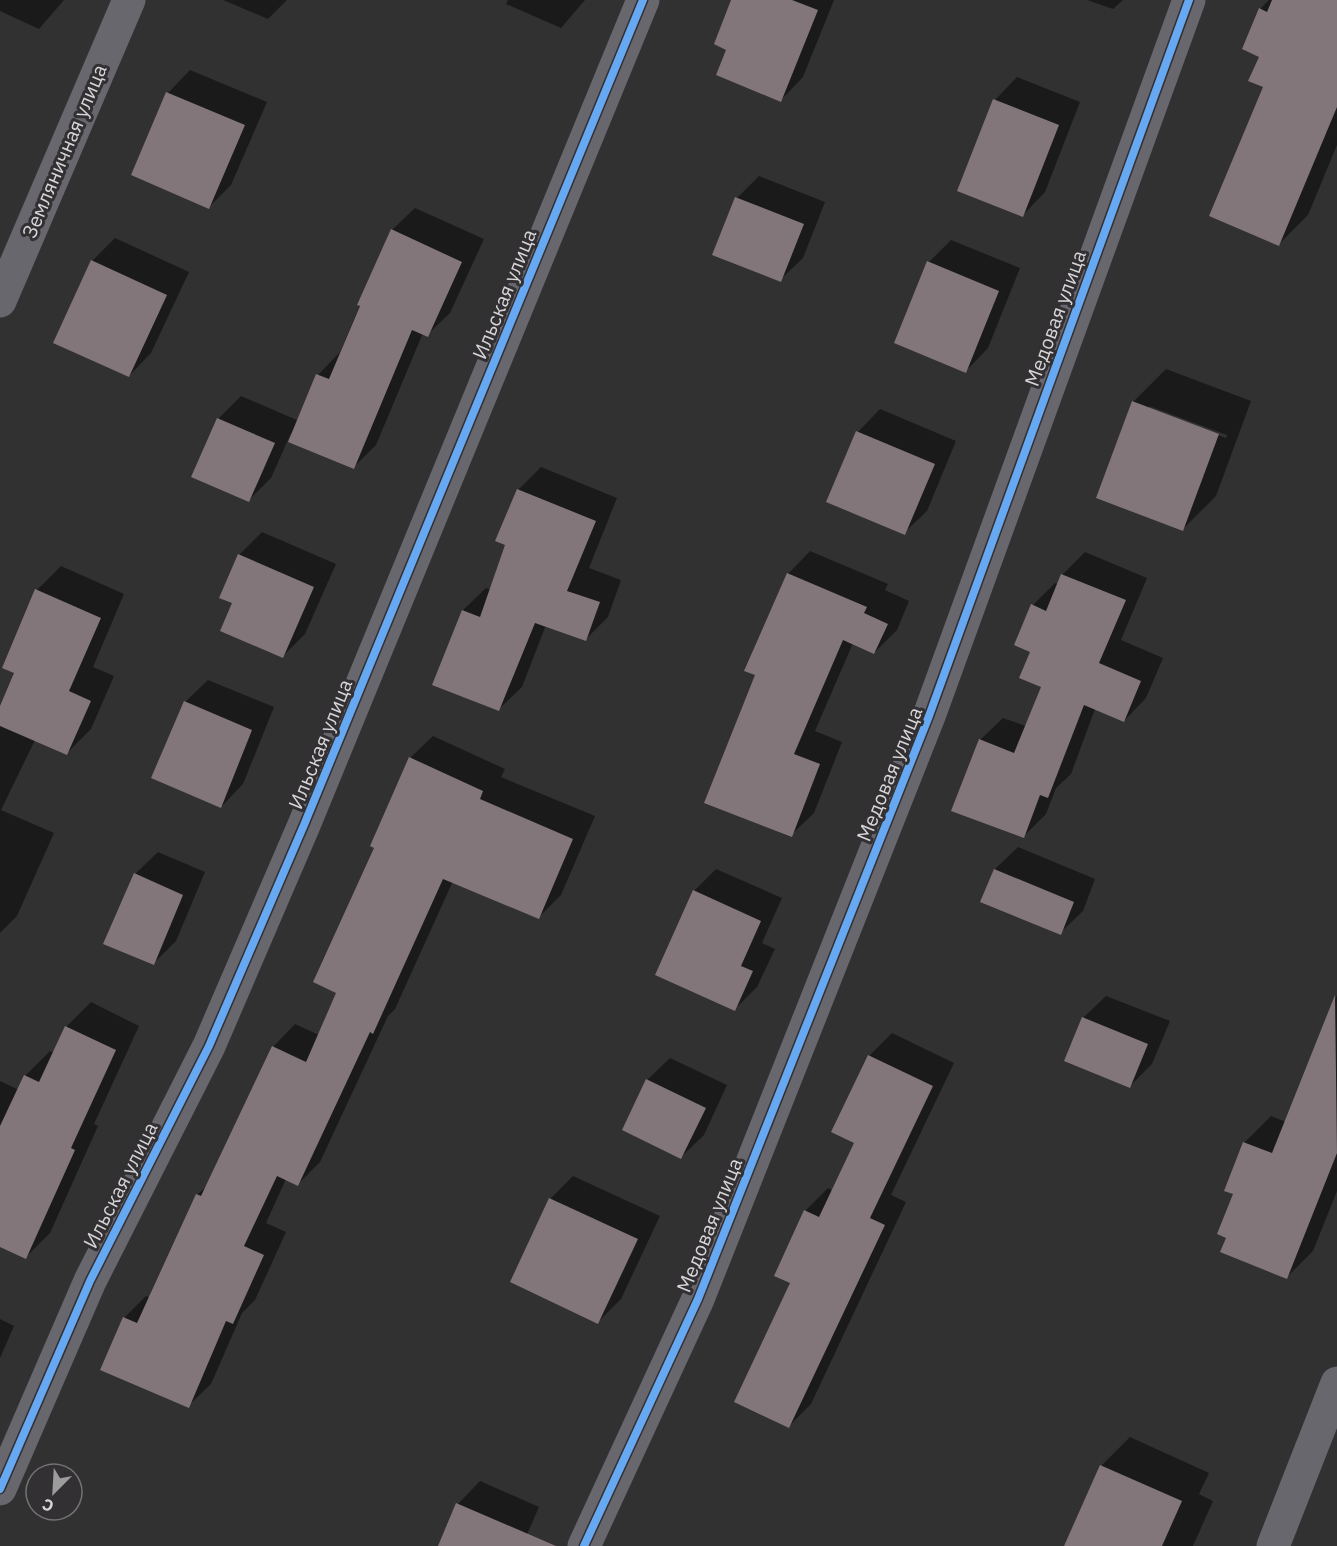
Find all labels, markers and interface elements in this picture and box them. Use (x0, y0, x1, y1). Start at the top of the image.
street label: Земляничная улица (15, 60, 113, 242)
street label: Ильская улица (466, 225, 543, 363)
street label: Медовая улица (1018, 246, 1092, 390)
street label: Ильская улица (282, 675, 359, 813)
street label: Медовая улица (850, 702, 928, 845)
street label: Ильская улица (77, 1117, 164, 1253)
street label: Медовая улица (670, 1153, 748, 1296)
north arrow (24, 1462, 84, 1522)
text: С (39, 1494, 57, 1517)

